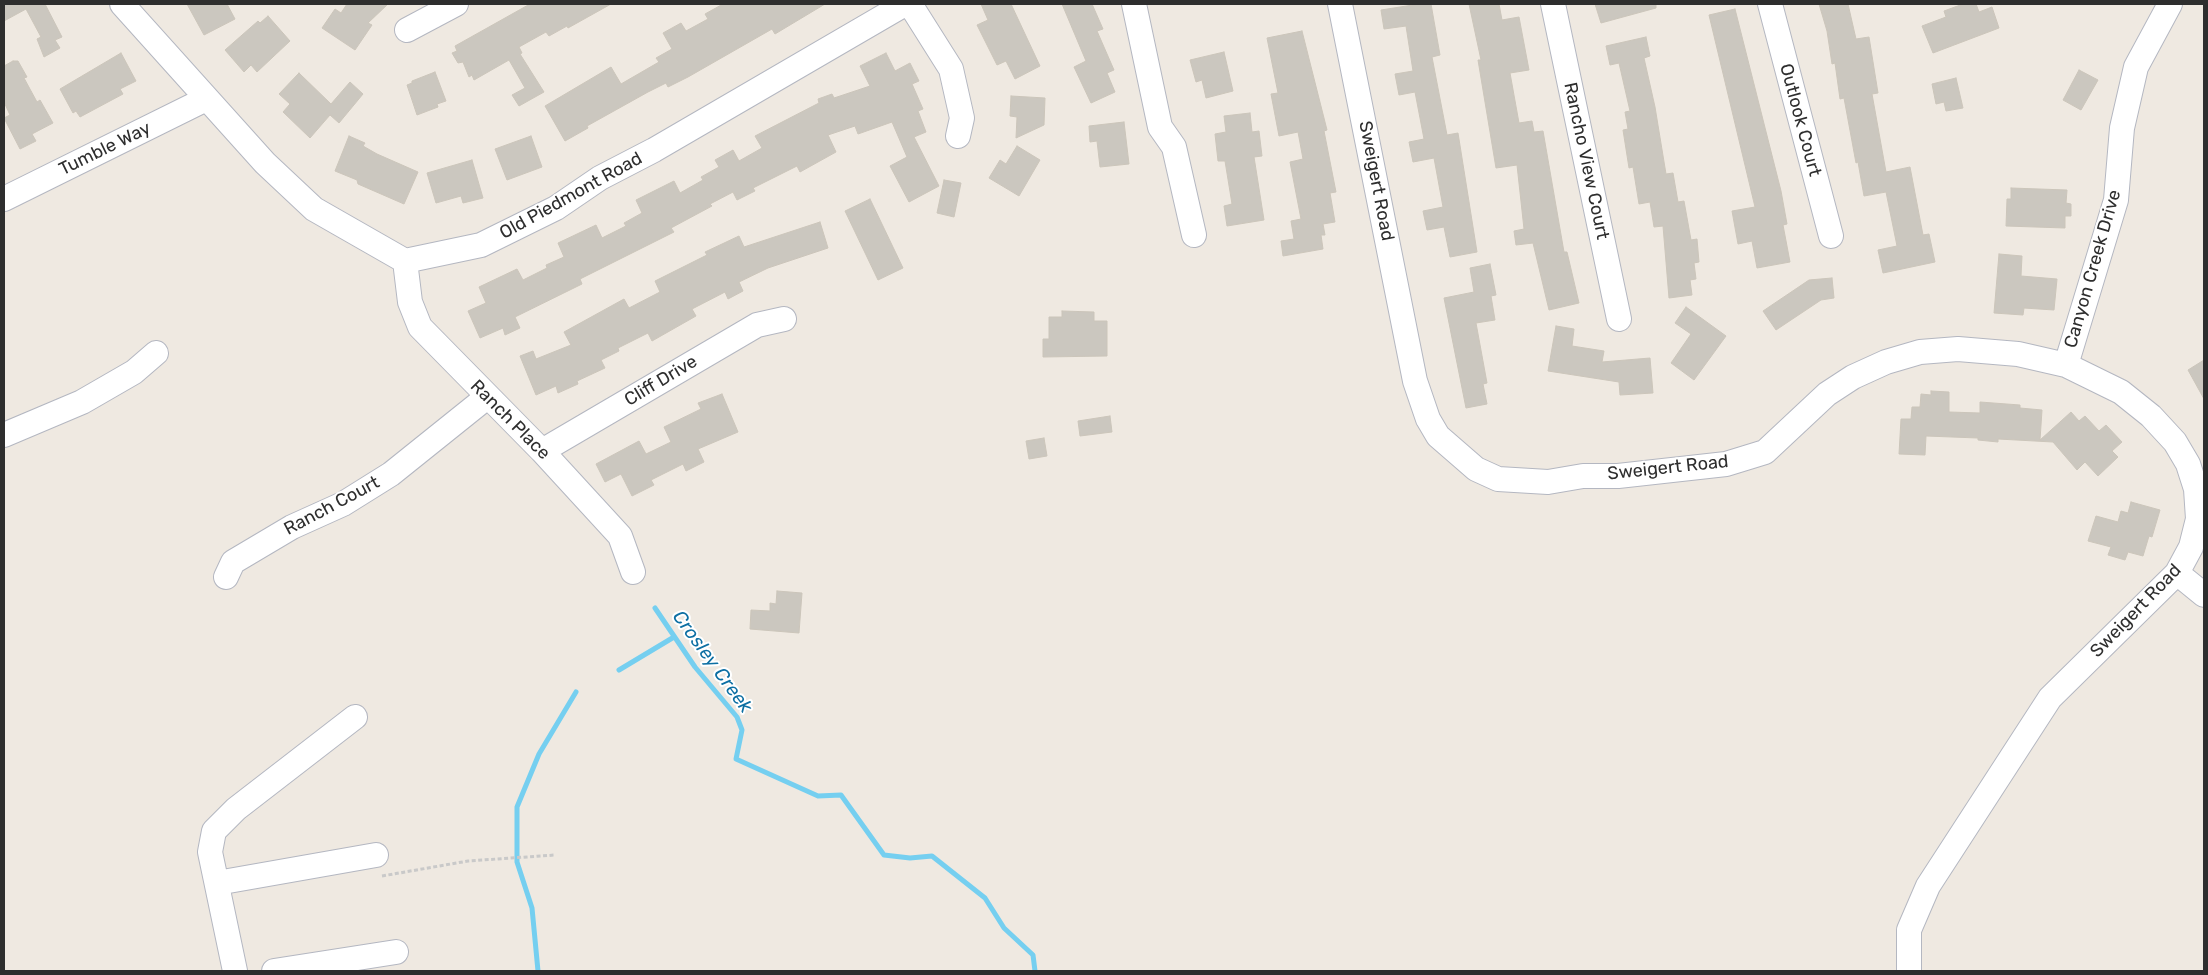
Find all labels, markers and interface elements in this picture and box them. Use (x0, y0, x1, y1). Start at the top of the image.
street label: Outlook Court (1775, 61, 1825, 179)
street label: Rancho View Court (1559, 80, 1613, 242)
street label: Tumble Way (56, 118, 154, 180)
street label: Sweigert Road (1354, 119, 1398, 243)
street label: Old Piedmont Road (496, 148, 646, 244)
street label: Canyon Creek Drive (2060, 187, 2126, 351)
street label: Cliff Drive (621, 351, 701, 411)
street label: Ranch Place (466, 376, 554, 464)
street label: Sweigert Road (1606, 451, 1730, 485)
street label: Ranch Court (281, 472, 383, 540)
street label: Sweigert Road (2086, 560, 2186, 662)
water label: Crosley Creek (667, 606, 757, 718)

